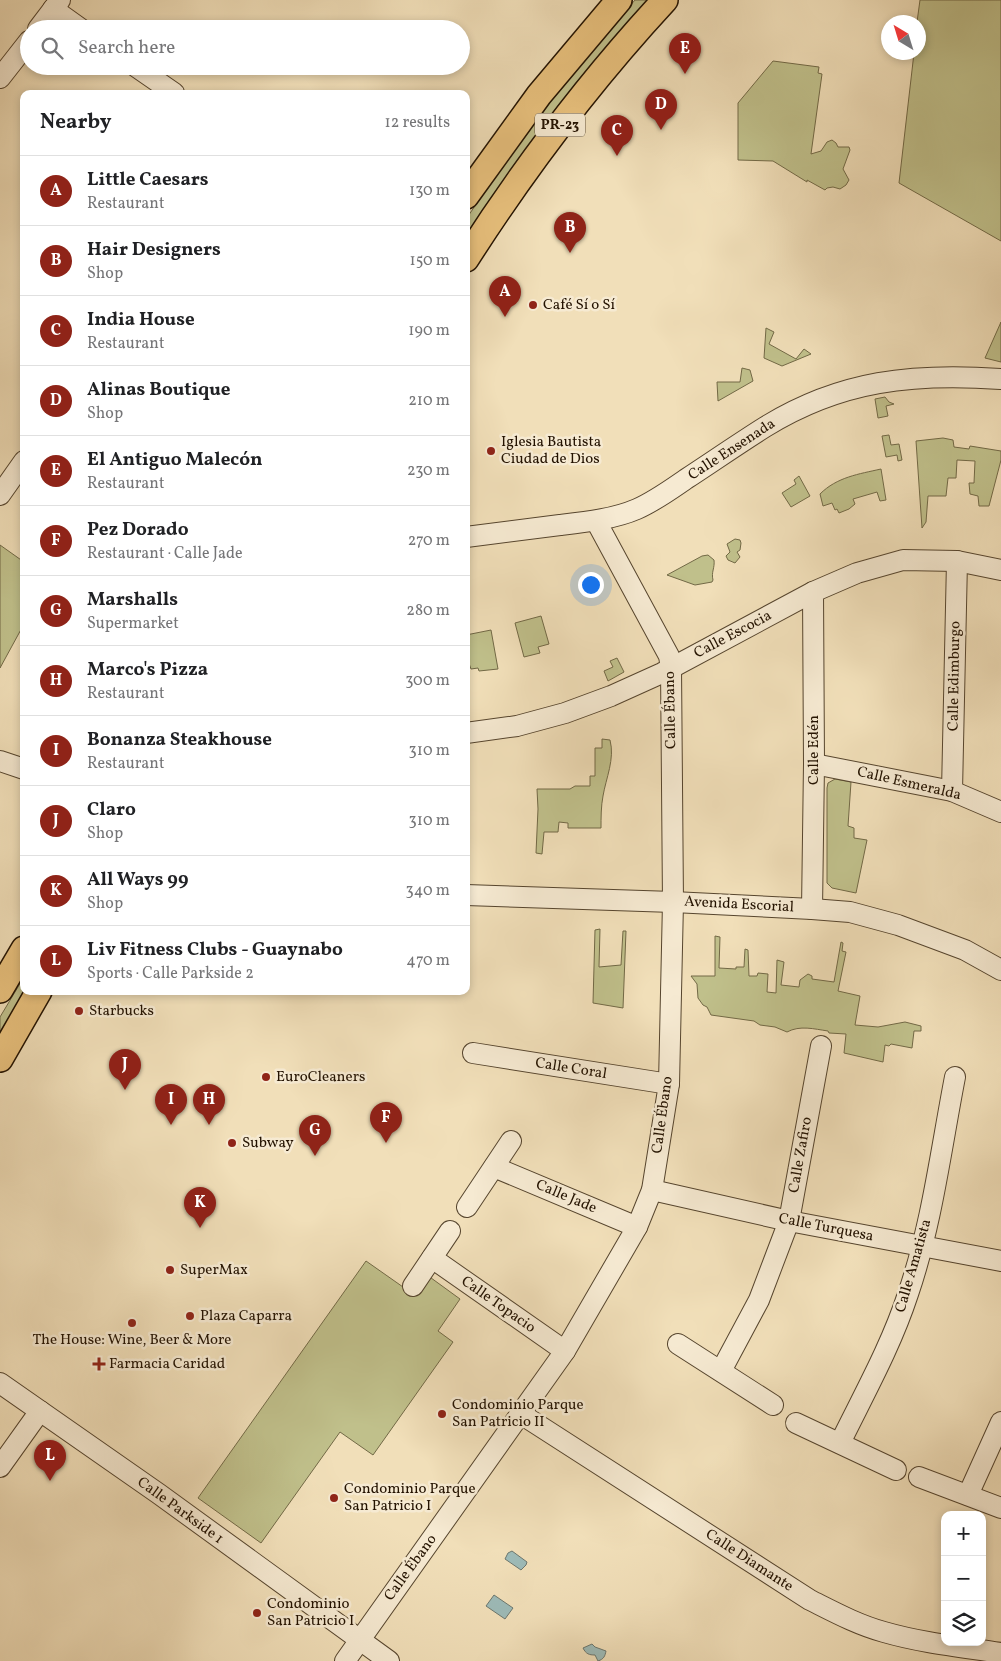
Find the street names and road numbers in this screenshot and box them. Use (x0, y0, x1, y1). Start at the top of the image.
road number: PR-23 (535, 114, 585, 136)
street label: Calle Ensenada (684, 414, 780, 486)
street label: Calle Escocia (690, 606, 776, 664)
street label: Calle Edimburgo (944, 621, 966, 731)
street label: Calle Ébano (660, 671, 682, 749)
street label: Calle Edén (804, 715, 825, 785)
street label: Calle Esmeralda (855, 762, 963, 806)
street label: Avenida Escorial (684, 892, 794, 918)
street label: Calle Coral (534, 1053, 608, 1085)
street label: Calle Ébano (647, 1075, 679, 1155)
street label: Calle Zafiro (784, 1115, 818, 1195)
street label: Calle Jade (532, 1175, 600, 1219)
street label: Calle Turquesa (777, 1209, 875, 1247)
street label: Calle Amatista (891, 1217, 937, 1315)
street label: Calle Topacio (456, 1271, 540, 1339)
street label: Calle Parkside 1 (132, 1472, 228, 1550)
street label: Calle Diamante (701, 1525, 797, 1597)
street label: Calle Ébano (380, 1530, 442, 1606)

